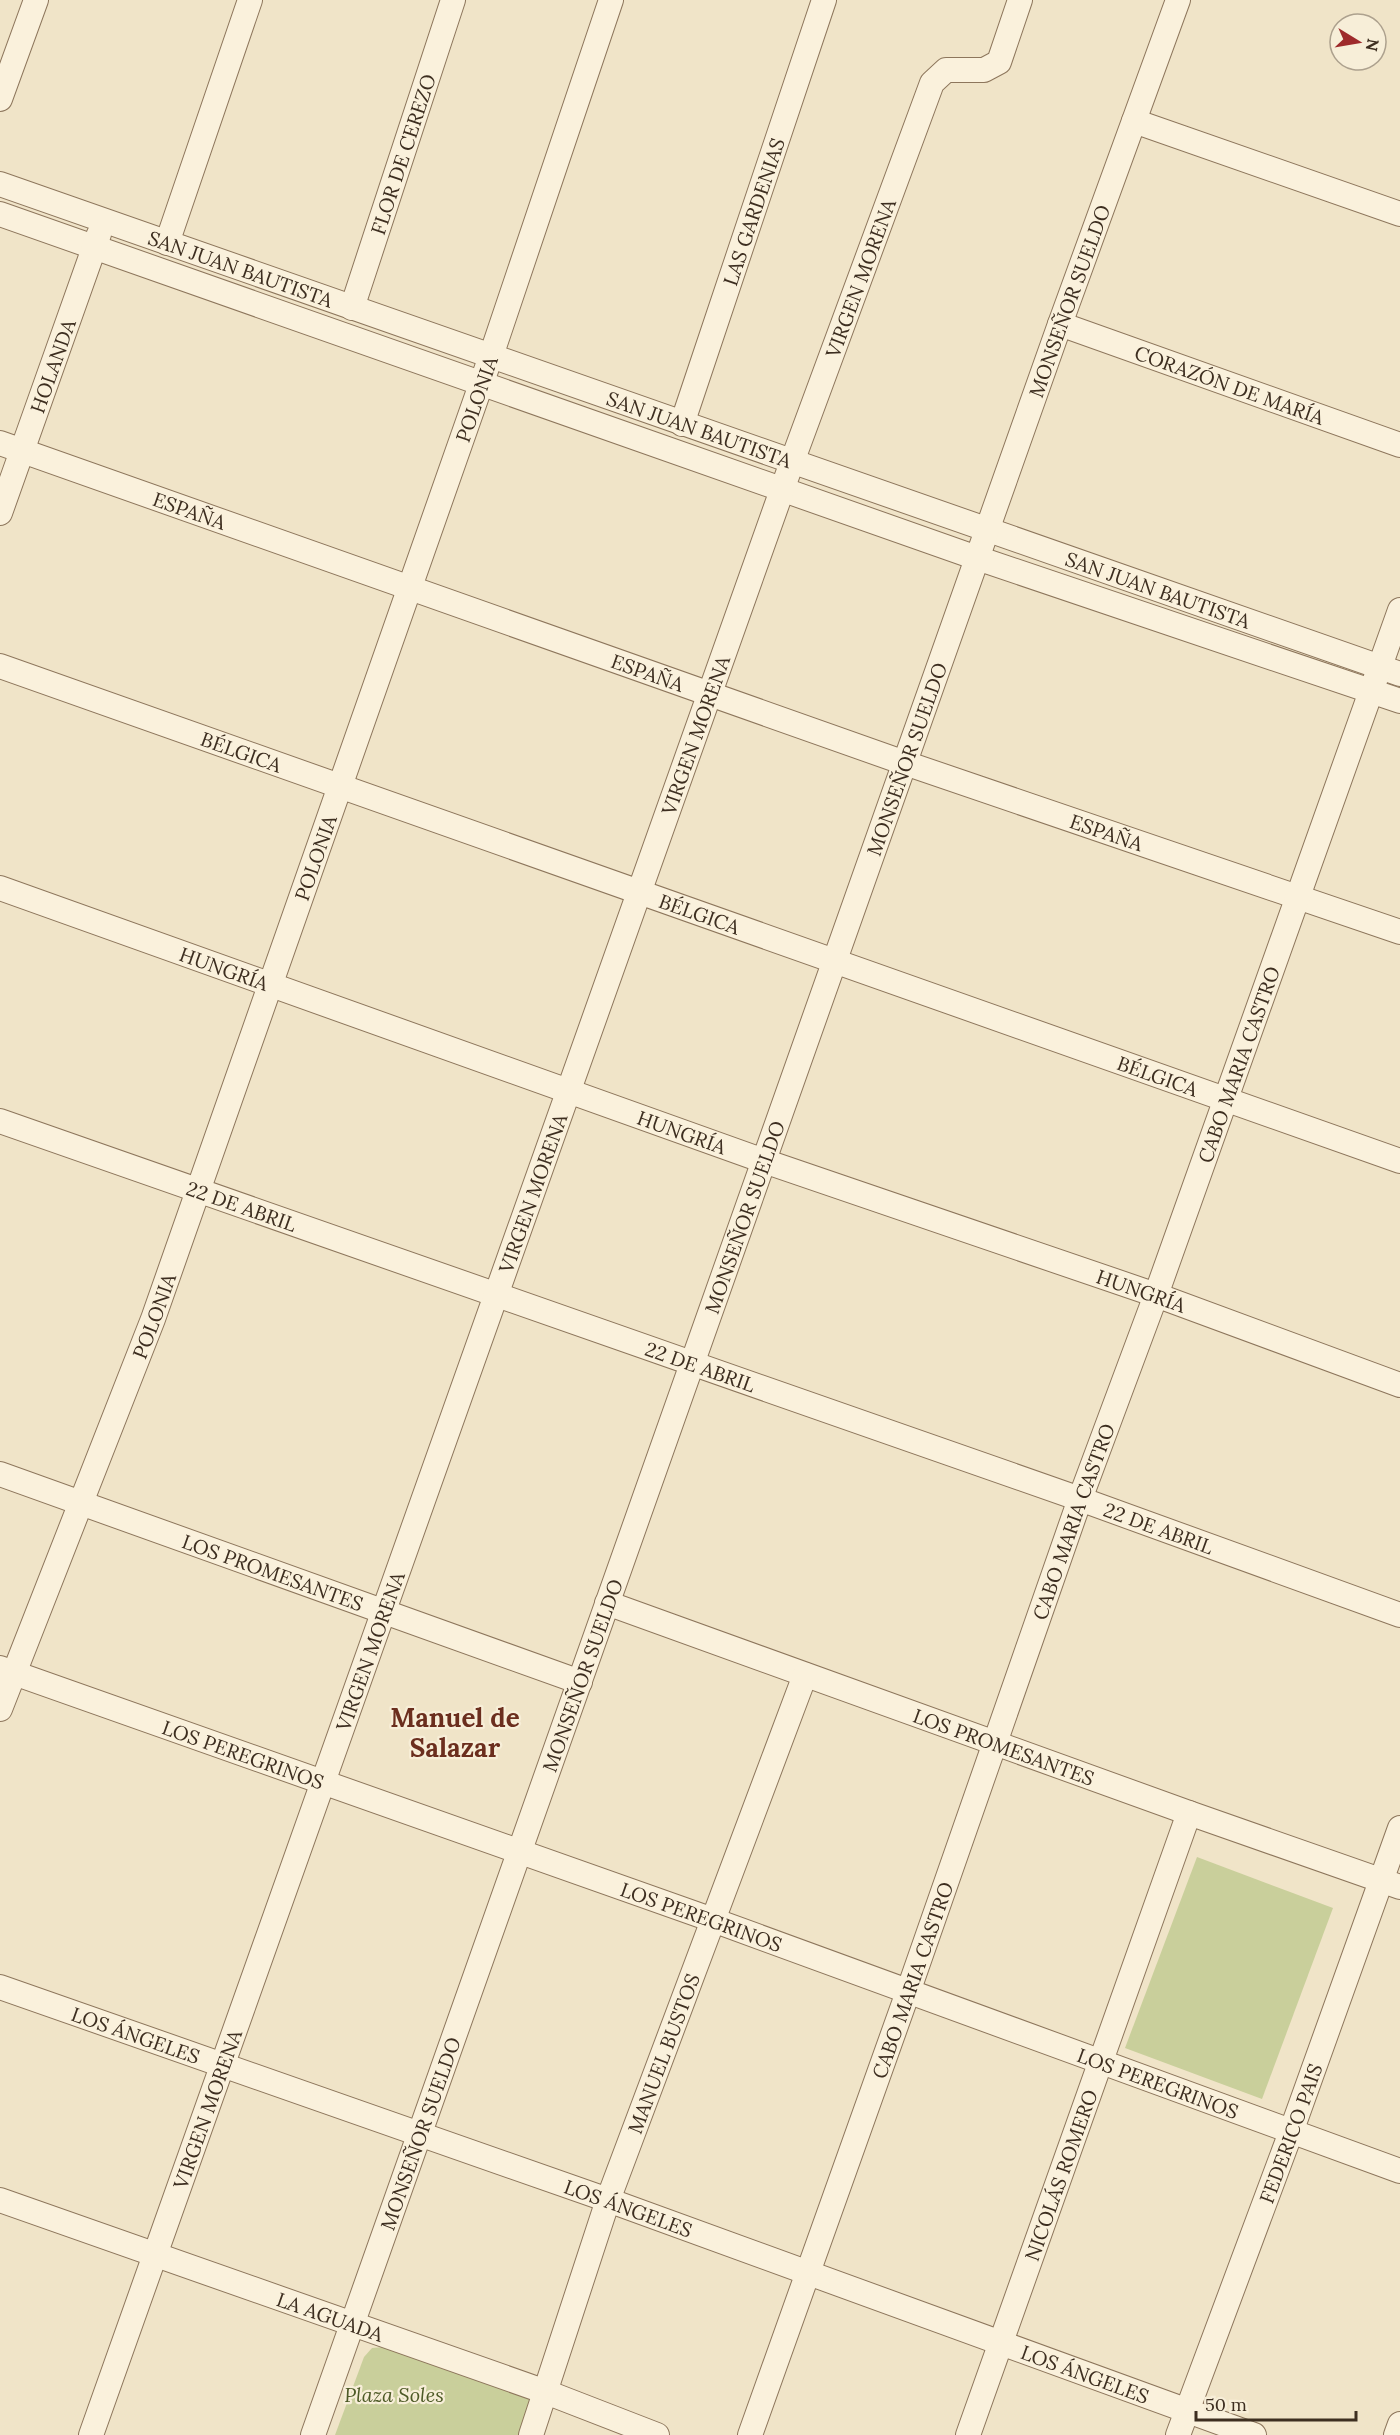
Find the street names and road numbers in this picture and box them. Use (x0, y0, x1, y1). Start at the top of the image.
street label: FLOR DE CEREZO (364, 71, 440, 238)
street label: LAS GARDENIAS (717, 134, 789, 289)
street label: VIRGEN MORENA (819, 195, 901, 362)
street label: MONSEÑOR SUELDO (1023, 201, 1115, 400)
street label: SAN JUAN BAUTISTA (145, 224, 337, 312)
street label: HOLANDA (24, 315, 80, 416)
street label: CORAZÓN DE MARÍA (1131, 339, 1328, 430)
street label: POLONIA (449, 352, 503, 445)
street label: SAN JUAN BAUTISTA (604, 385, 796, 473)
street label: ESPAÑA (150, 486, 230, 535)
street label: SAN JUAN BAUTISTA (1062, 545, 1254, 633)
street label: ESPAÑA (608, 648, 688, 697)
street label: VIRGEN MORENA (655, 652, 735, 819)
street label: MONSEÑOR SUELDO (860, 659, 952, 859)
street label: BÉLGICA (198, 726, 286, 777)
street label: ESPAÑA (1067, 808, 1147, 856)
street label: POLONIA (288, 811, 342, 904)
street label: BÉLGICA (656, 888, 744, 939)
street label: HUNGRÍA (176, 941, 272, 996)
street label: CABO MARIA CASTRO (1192, 963, 1285, 1166)
street label: BÉLGICA (1114, 1050, 1202, 1101)
street label: HUNGRÍA (634, 1104, 730, 1159)
street label: VIRGEN MORENA (492, 1110, 572, 1277)
street label: MONSEÑOR SUELDO (698, 1117, 790, 1317)
street label: 22 DE ABRIL (183, 1175, 300, 1236)
street label: HUNGRÍA (1093, 1263, 1190, 1318)
street label: POLONIA (126, 1269, 181, 1362)
street label: 22 DE ABRIL (642, 1335, 759, 1397)
street label: CABO MARIA CASTRO (1026, 1420, 1120, 1623)
street label: 22 DE ABRIL (1101, 1496, 1217, 1559)
street label: LOS PROMESANTES (179, 1528, 367, 1616)
street label: VIRGEN MORENA (329, 1568, 409, 1735)
street label: MONSEÑOR SUELDO (536, 1575, 627, 1775)
street label: LOS PROMESANTES (910, 1702, 1098, 1790)
street label: LOS PEREGRINOS (159, 1714, 328, 1794)
street label: LOS PEREGRINOS (617, 1876, 786, 1957)
street label: CABO MARIA CASTRO (866, 1878, 958, 2082)
street label: MANUEL BUSTOS (622, 1970, 704, 2137)
street label: LOS ÁNGELES (68, 2001, 203, 2069)
street label: VIRGEN MORENA (167, 2026, 247, 2193)
street label: MONSEÑOR SUELDO (374, 2034, 465, 2233)
street label: LOS PEREGRINOS (1074, 2042, 1242, 2124)
street label: FEDERICO PAIS (1253, 2060, 1327, 2206)
street label: NICOLÁS ROMERO (1018, 2086, 1102, 2264)
street label: LOS ÁNGELES (561, 2173, 696, 2242)
street label: LA AGUADA (273, 2286, 387, 2347)
street label: LOS ÁNGELES (1018, 2339, 1153, 2408)

